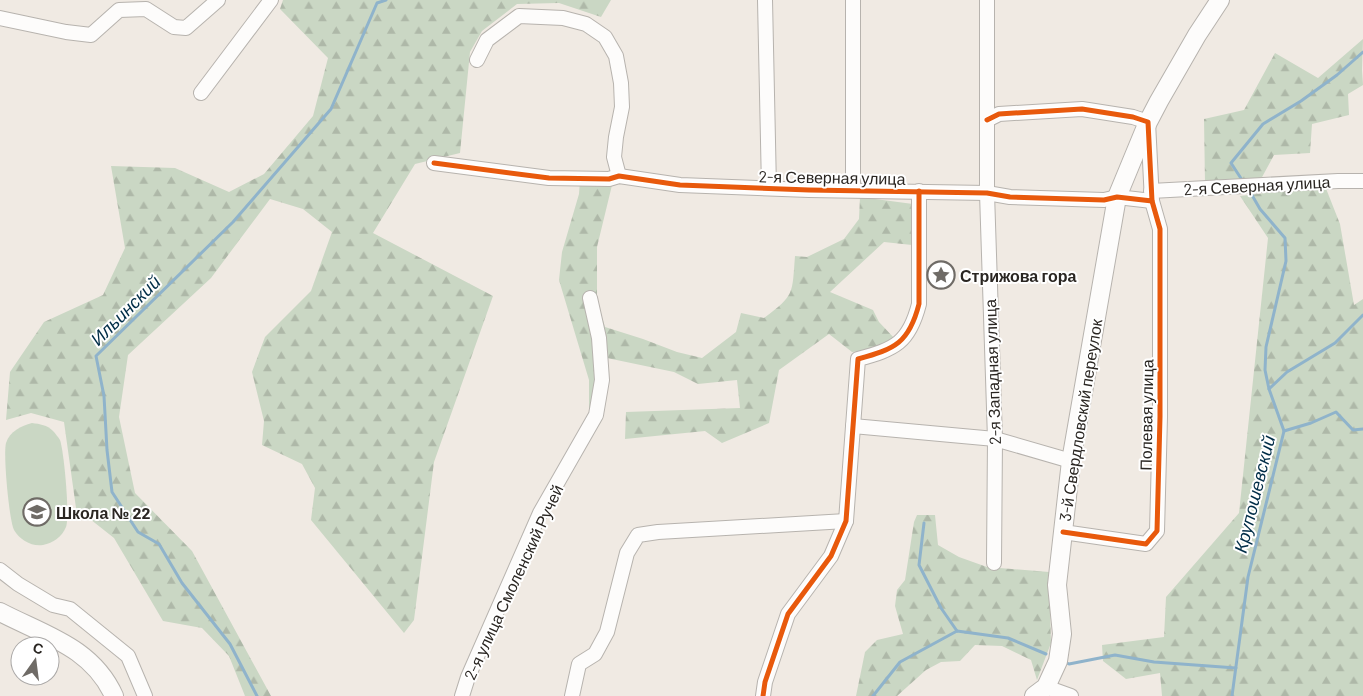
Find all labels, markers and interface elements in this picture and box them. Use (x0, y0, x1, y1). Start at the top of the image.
street label: 2-я Северная улица (758, 166, 906, 188)
street label: 2-я Северная улица (1183, 172, 1331, 198)
place icon: Стрижова гора (926, 260, 956, 290)
place label: Стрижова гора (960, 266, 1076, 285)
water label: Ильинский (85, 270, 165, 350)
street label: 2-я Западная улица (980, 299, 1004, 445)
street label: 3-й Свердловский переулок (1055, 317, 1106, 522)
street label: Полевая улица (1136, 359, 1156, 471)
water label: Крупошевский (1229, 433, 1279, 555)
street label: 2-я улица Смоленский Ручей (459, 481, 567, 683)
school or university icon: Школа № 22 (22, 497, 52, 527)
place label: Школа № 22 (56, 503, 151, 522)
north arrow (10, 636, 60, 686)
text: С (31, 638, 45, 657)

